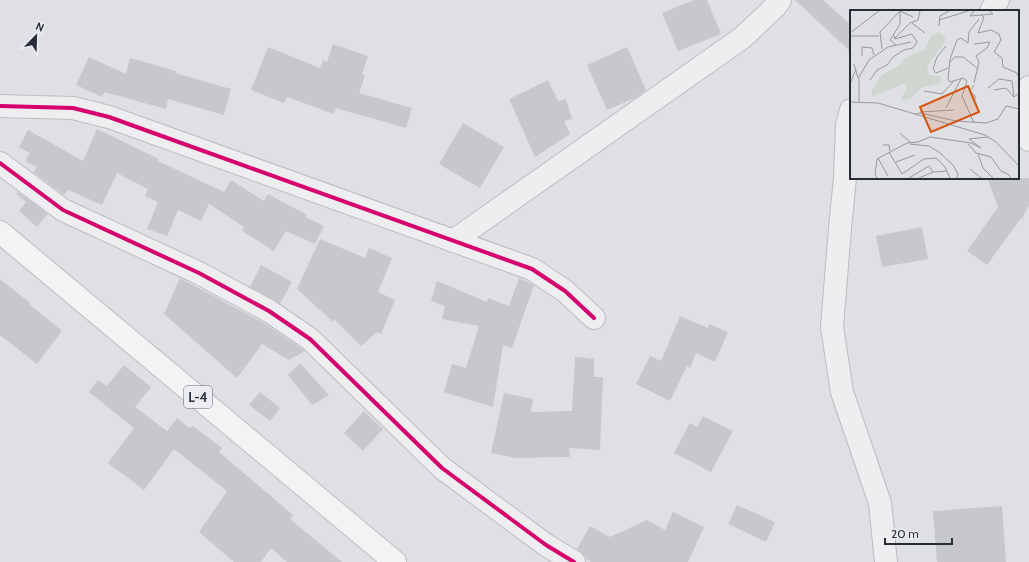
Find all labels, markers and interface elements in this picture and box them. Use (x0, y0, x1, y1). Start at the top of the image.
inset map (850, 10, 1019, 179)
north arrow (16, 16, 56, 56)
text: N (34, 19, 46, 35)
road number: L-4 (184, 386, 212, 408)
scale bar (885, 520, 952, 546)
text: 20 m (891, 526, 919, 541)

